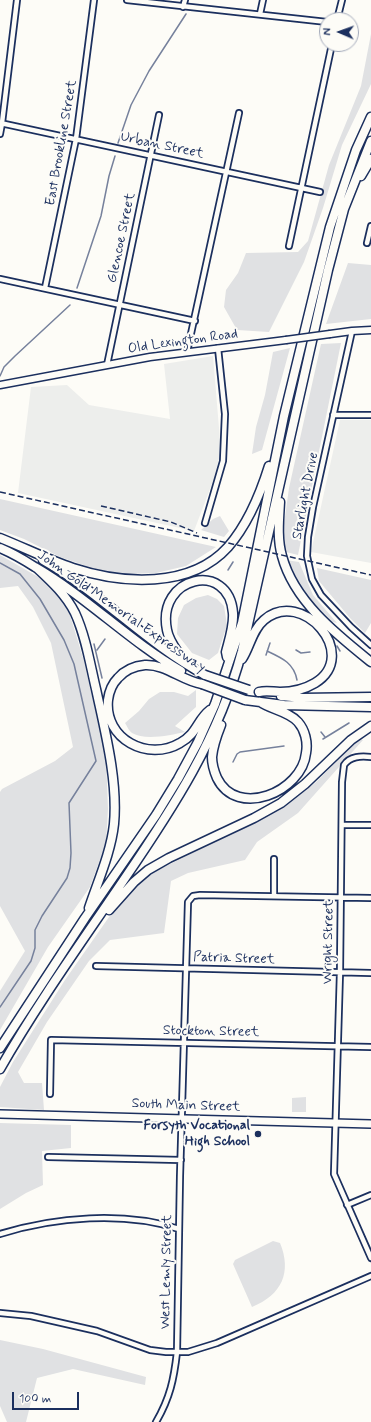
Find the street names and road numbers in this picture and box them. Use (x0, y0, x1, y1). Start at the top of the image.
street label: East Brookline Street (43, 79, 81, 207)
street label: Urban Street (119, 129, 205, 163)
street label: Glencoe Street (104, 191, 140, 285)
street label: Old Lexington Road (127, 326, 239, 358)
street label: Starlight Drive (289, 451, 323, 541)
street label: John Gold Memorial Expressway (34, 547, 208, 677)
street label: Wright Street (320, 900, 338, 984)
street label: Patria Street (193, 949, 275, 969)
street label: Stockton Street (163, 1023, 259, 1041)
street label: South Main Street (131, 1096, 241, 1116)
street label: West Lemly Street (158, 1215, 176, 1329)

